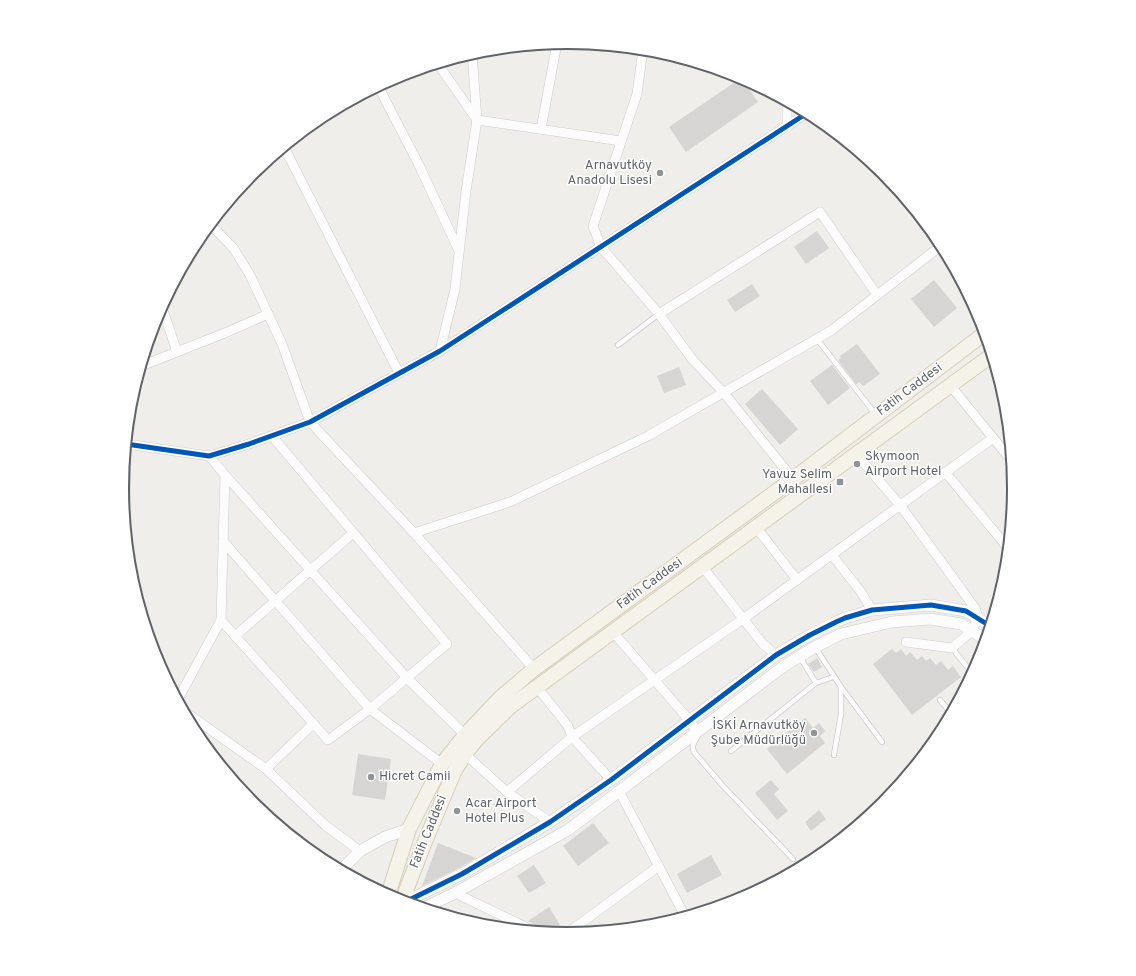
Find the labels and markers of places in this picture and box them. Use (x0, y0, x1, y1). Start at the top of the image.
place label: Arnavutköy Anadolu Lisesi (568, 158, 652, 189)
marker: Arnavutköy Anadolu Lisesi (655, 168, 665, 178)
place label: Skymoon Airport Hotel (865, 449, 942, 480)
marker: Skymoon Airport Hotel (852, 459, 862, 469)
place label: Yavuz Selim Mahallesi (762, 467, 832, 498)
marker: Yavuz Selim Mahallesi (835, 477, 845, 487)
place label: İSKİ Arnavutköy Şube Müdürlüğü (711, 716, 806, 749)
marker: İSKİ Arnavutköy Şube Müdürlüğü (809, 728, 819, 738)
place label: Hicret Camii (379, 769, 451, 785)
marker: Hicret Camii (366, 772, 376, 782)
place label: Acar Airport Hotel Plus (465, 796, 537, 827)
marker: Acar Airport Hotel Plus (452, 806, 462, 816)

